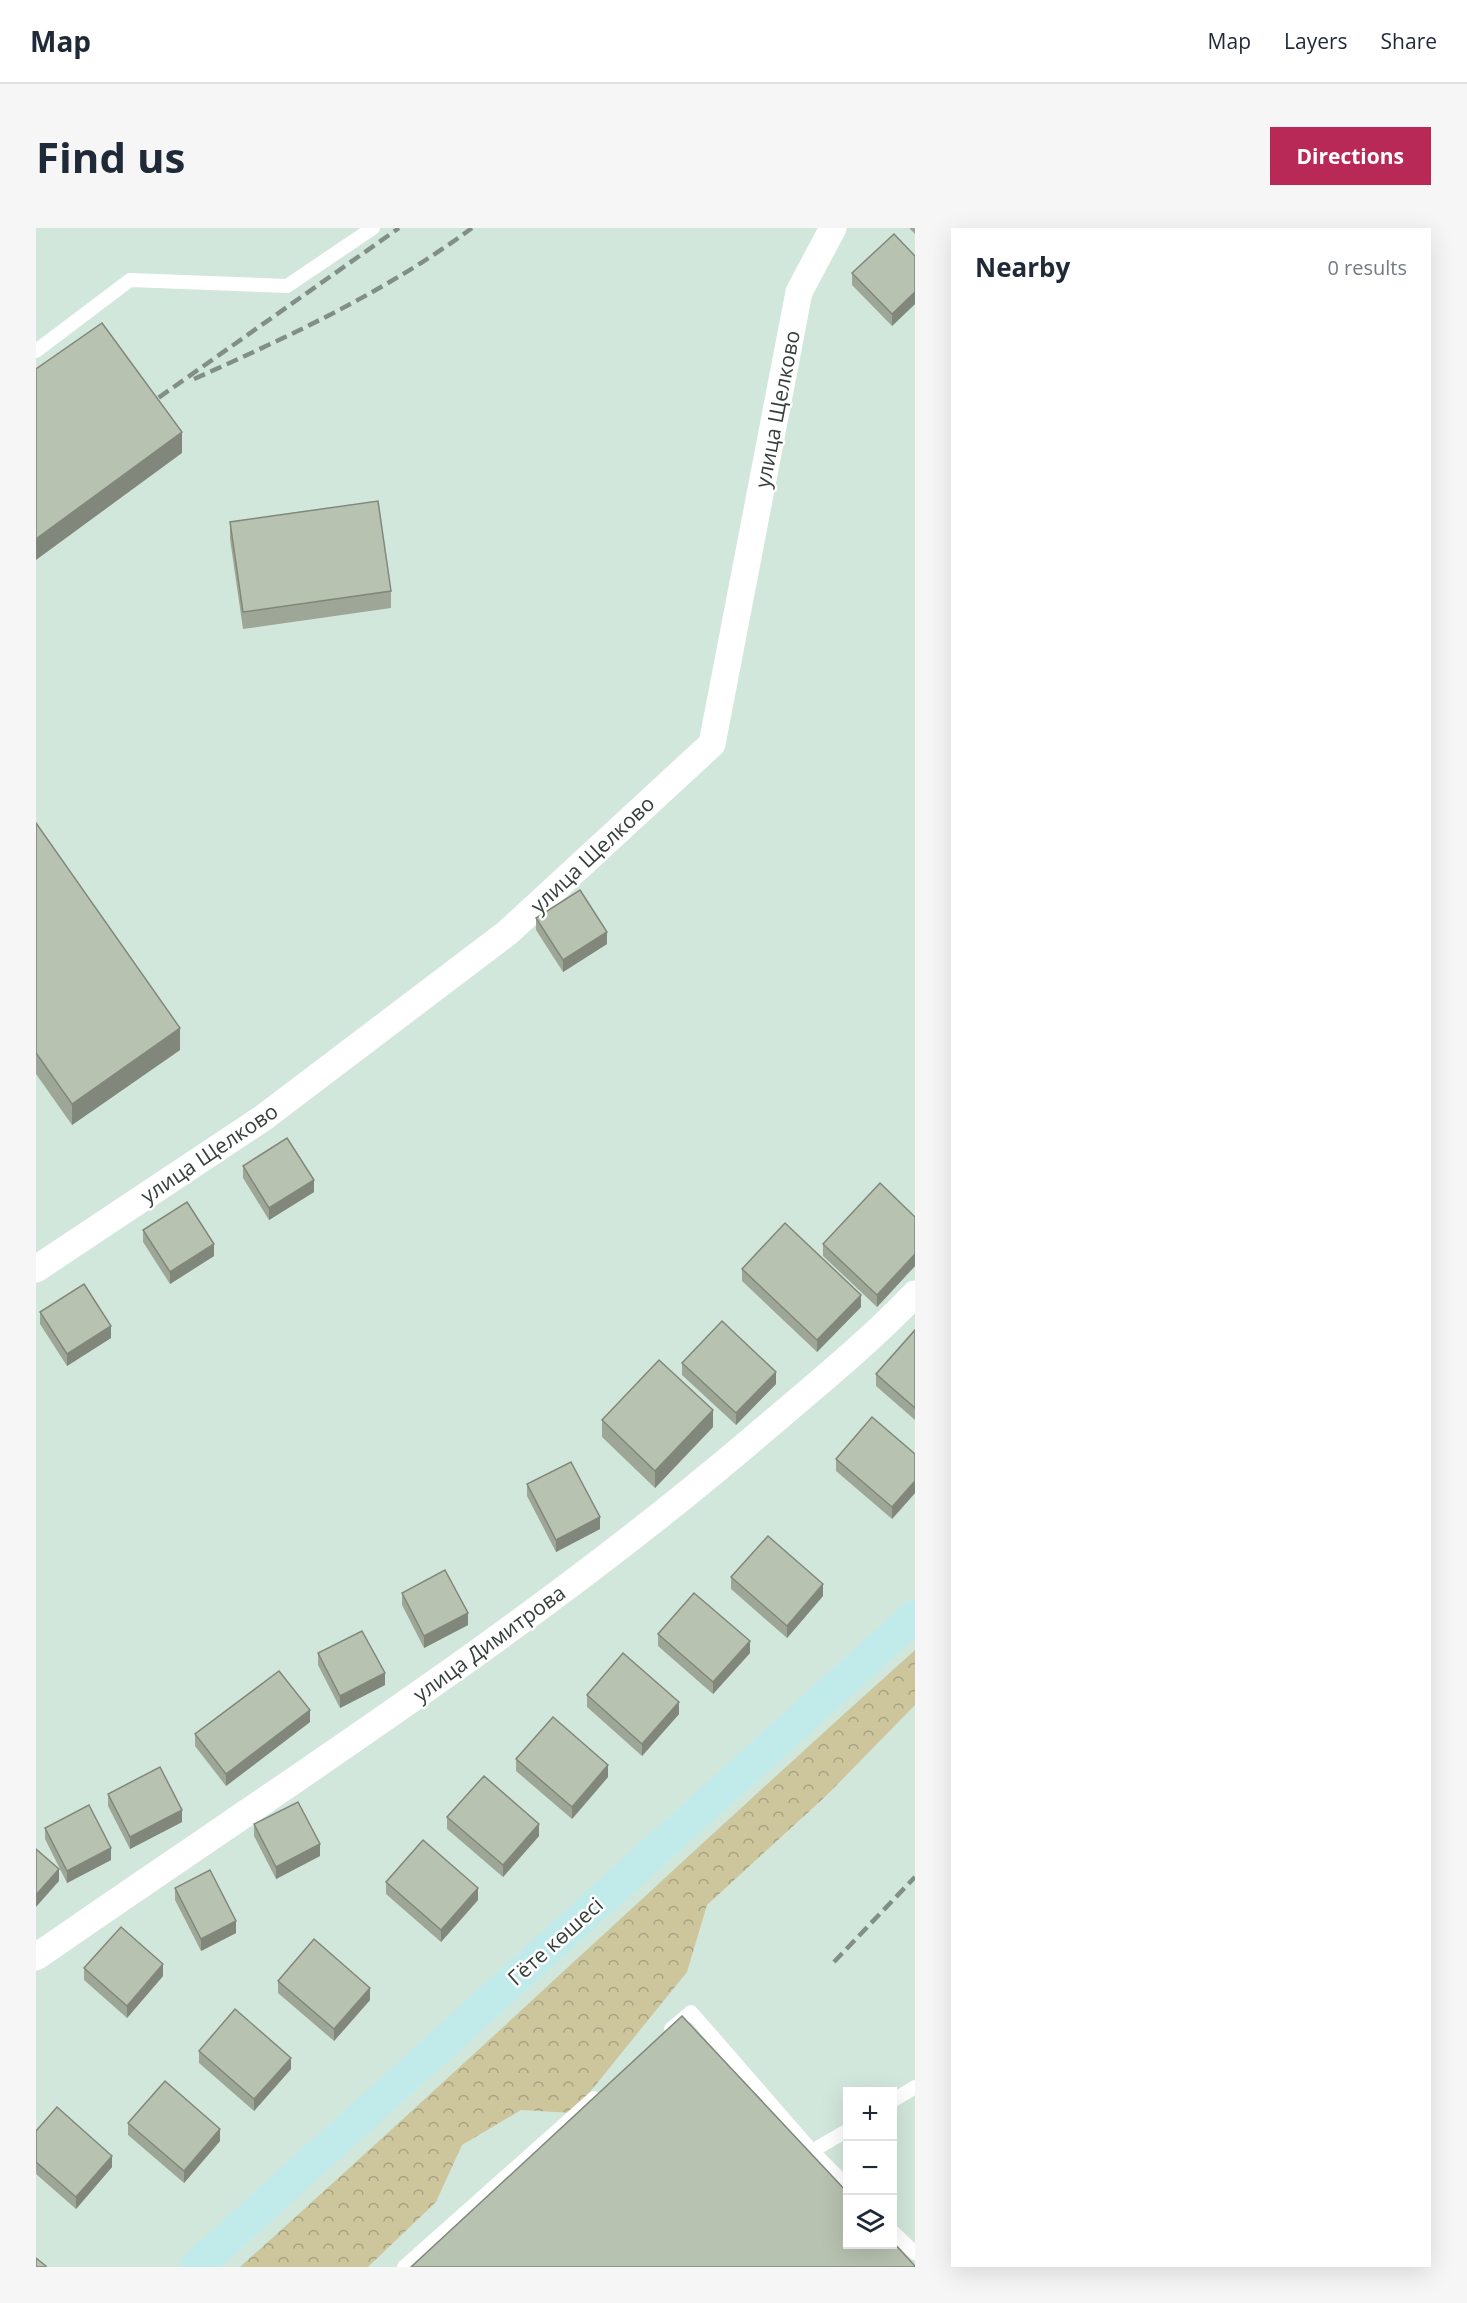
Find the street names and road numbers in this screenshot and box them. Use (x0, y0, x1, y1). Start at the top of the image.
street label: улица Щелково (748, 328, 806, 490)
street label: улица Щелково (524, 789, 660, 919)
street label: улица Щелково (135, 1097, 283, 1209)
street label: улица Димитрова (407, 1578, 571, 1708)
street label: Гёте көшесі (501, 1891, 609, 1991)

